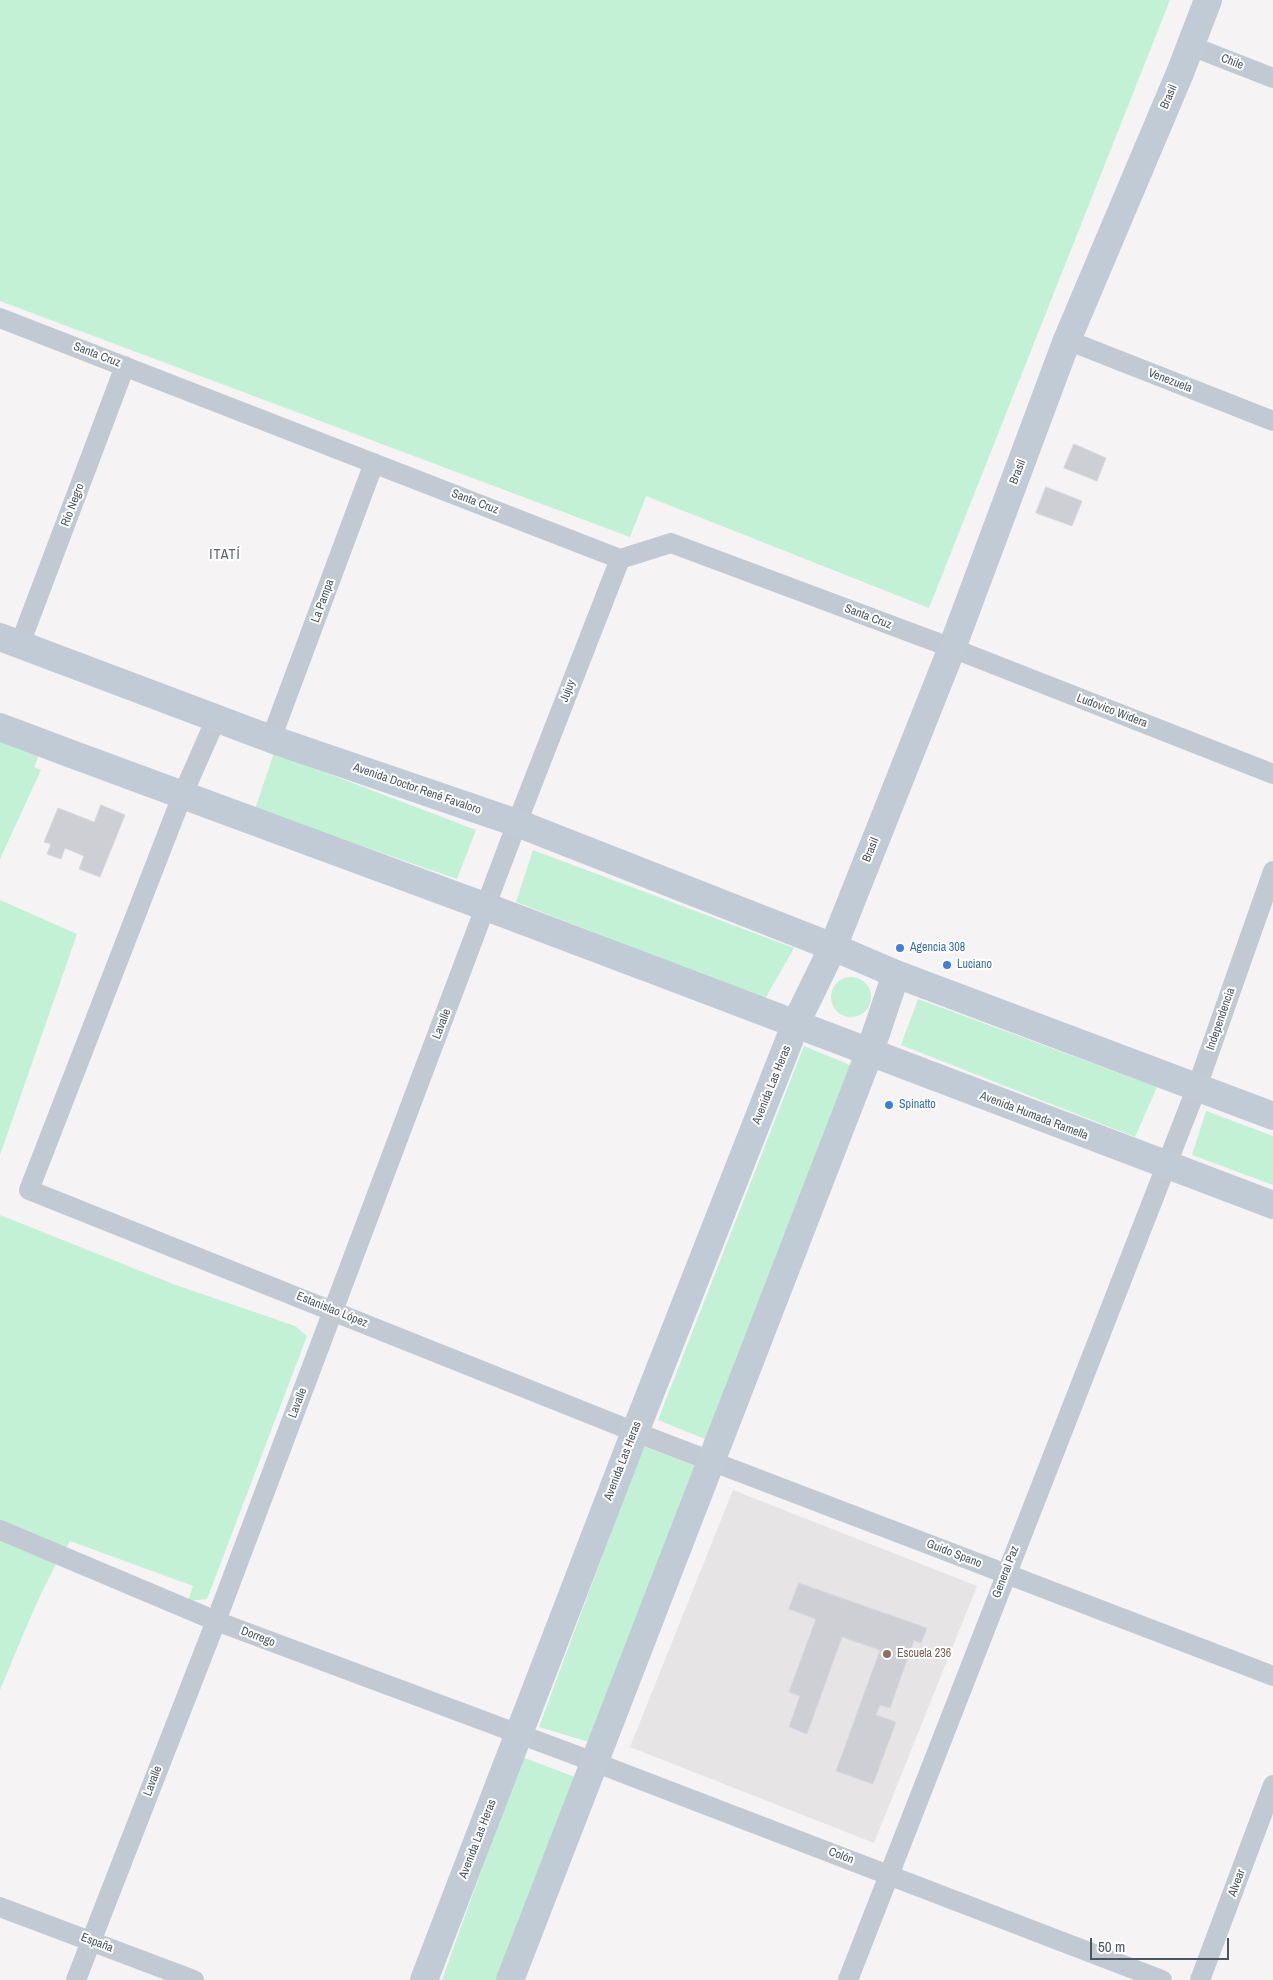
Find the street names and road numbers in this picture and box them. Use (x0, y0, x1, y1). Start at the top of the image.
street label: Chile (1219, 51, 1245, 73)
street label: Brasil (1157, 83, 1181, 111)
street label: Santa Cruz (71, 339, 123, 371)
street label: Venezuela (1146, 366, 1194, 396)
street label: Brasil (1007, 458, 1029, 486)
street label: Río Negro (58, 481, 88, 529)
street label: Santa Cruz (449, 486, 501, 518)
street label: La Pampa (309, 577, 337, 625)
street label: Santa Cruz (842, 601, 894, 633)
street label: Jujuy (557, 678, 579, 704)
street label: Ludovico Widera (1075, 691, 1149, 731)
street label: Avenida Doctor René Favaloro (351, 760, 483, 818)
street label: Brasil (860, 836, 882, 864)
street label: Independencia (1204, 986, 1238, 1052)
street label: Lavalle (430, 1007, 454, 1041)
street label: Avenida Las Heras (750, 1044, 794, 1126)
street label: Avenida Humada Ramella (978, 1089, 1090, 1143)
street label: Estanislao López (294, 1289, 370, 1331)
street label: Lavalle (286, 1386, 310, 1420)
street label: Avenida Las Heras (601, 1419, 645, 1503)
street label: Guido Spano (924, 1537, 984, 1571)
street label: General Paz (989, 1544, 1023, 1600)
street label: Dorrego (239, 1624, 277, 1650)
street label: Lavalle (141, 1764, 165, 1798)
street label: Avenida Las Heras (456, 1797, 500, 1881)
street label: Colón (826, 1845, 856, 1867)
street label: Alvear (1225, 1867, 1249, 1899)
street label: España (79, 1930, 115, 1956)

